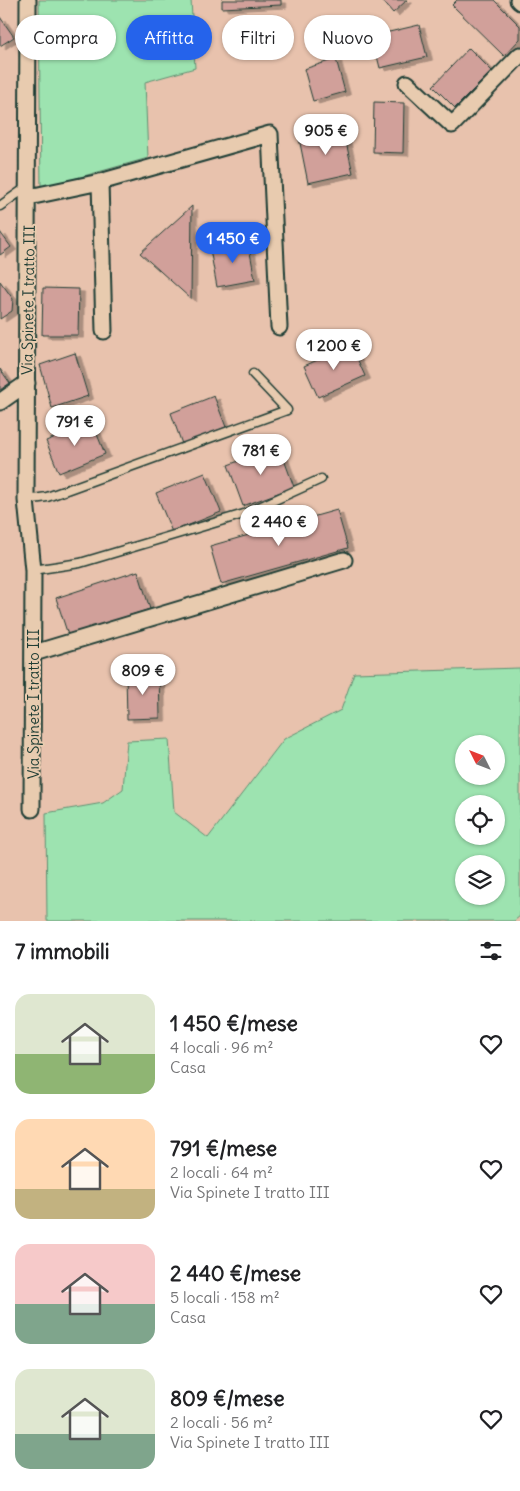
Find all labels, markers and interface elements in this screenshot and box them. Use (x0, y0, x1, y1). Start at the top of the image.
chip: Compra (15, 15, 116, 60)
chip: Affitta (126, 15, 212, 60)
chip: Filtri (222, 15, 294, 60)
chip: Nuovo (304, 15, 391, 60)
pin: 905 € (291, 114, 361, 156)
text: 905 € (304, 120, 348, 140)
pin: 1 450 € (187, 222, 279, 264)
street label: Via Spinete I tratto III (17, 225, 39, 375)
text: 1 450 € (206, 228, 260, 248)
pin: 1 200 € (288, 328, 380, 371)
text: 1 200 € (307, 335, 361, 355)
pin: 791 € (40, 404, 110, 447)
text: 791 € (56, 411, 94, 431)
pin: 781 € (226, 434, 296, 476)
text: 781 € (242, 440, 280, 460)
pin: 2 440 € (233, 504, 325, 547)
text: 2 440 € (251, 511, 307, 531)
street label: Via Spinete I tratto III (24, 629, 43, 779)
pin: 809 € (108, 654, 178, 696)
text: 809 € (121, 660, 165, 680)
north arrow (455, 735, 505, 785)
map controls (455, 735, 505, 905)
button: locate (455, 795, 505, 845)
button: layers (455, 855, 505, 905)
icon: filters (477, 937, 505, 965)
text: 7 immobili (15, 938, 109, 965)
text: 1 450 €/mese (170, 1010, 298, 1037)
icon: home (55, 1014, 115, 1074)
icon: heart (477, 1030, 505, 1058)
text: 4 locali · 96 m² (170, 1037, 273, 1057)
text: Casa (170, 1057, 206, 1077)
text: 791 €/mese (170, 1135, 277, 1162)
icon: home (55, 1139, 115, 1199)
icon: heart (477, 1155, 505, 1183)
text: 2 locali · 64 m² (170, 1162, 273, 1182)
text: Via Spinete I tratto III (170, 1182, 330, 1202)
text: 2 440 €/mese (170, 1260, 301, 1287)
icon: home (55, 1264, 115, 1324)
icon: heart (477, 1280, 505, 1308)
text: 5 locali · 158 m² (170, 1287, 280, 1307)
text: Casa (170, 1307, 206, 1327)
text: 809 €/mese (170, 1385, 284, 1412)
icon: home (55, 1389, 115, 1449)
icon: heart (477, 1405, 505, 1433)
text: 2 locali · 56 m² (170, 1412, 273, 1432)
text: Via Spinete I tratto III (170, 1432, 330, 1452)

